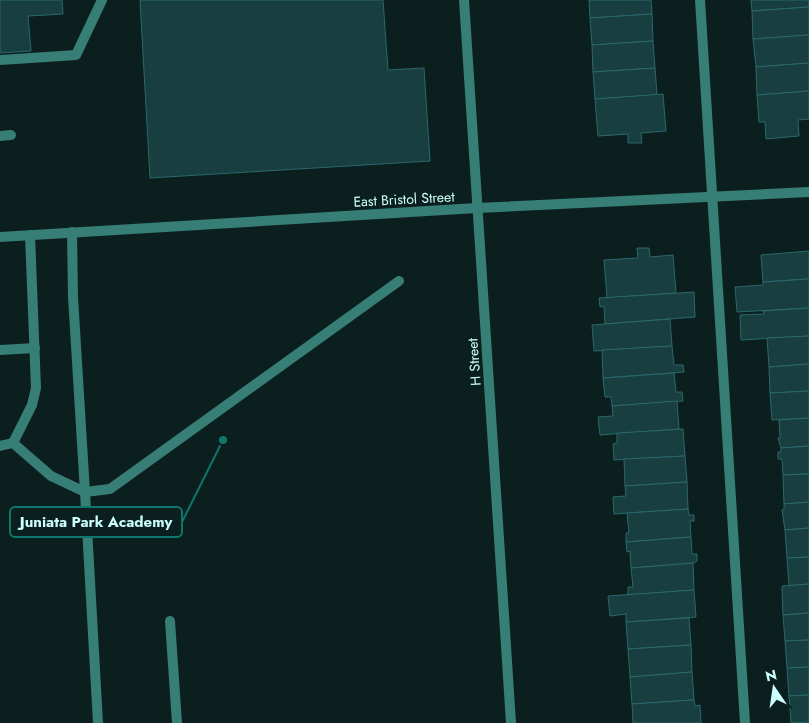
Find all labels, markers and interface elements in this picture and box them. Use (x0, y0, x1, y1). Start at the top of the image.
street label: East Bristol Street (353, 186, 456, 212)
street label: H Street (462, 337, 486, 386)
callout: Juniata Park Academy (10, 507, 182, 537)
text: Juniata Park Academy (17, 511, 172, 533)
north arrow (749, 663, 799, 713)
text: N (763, 664, 779, 686)

